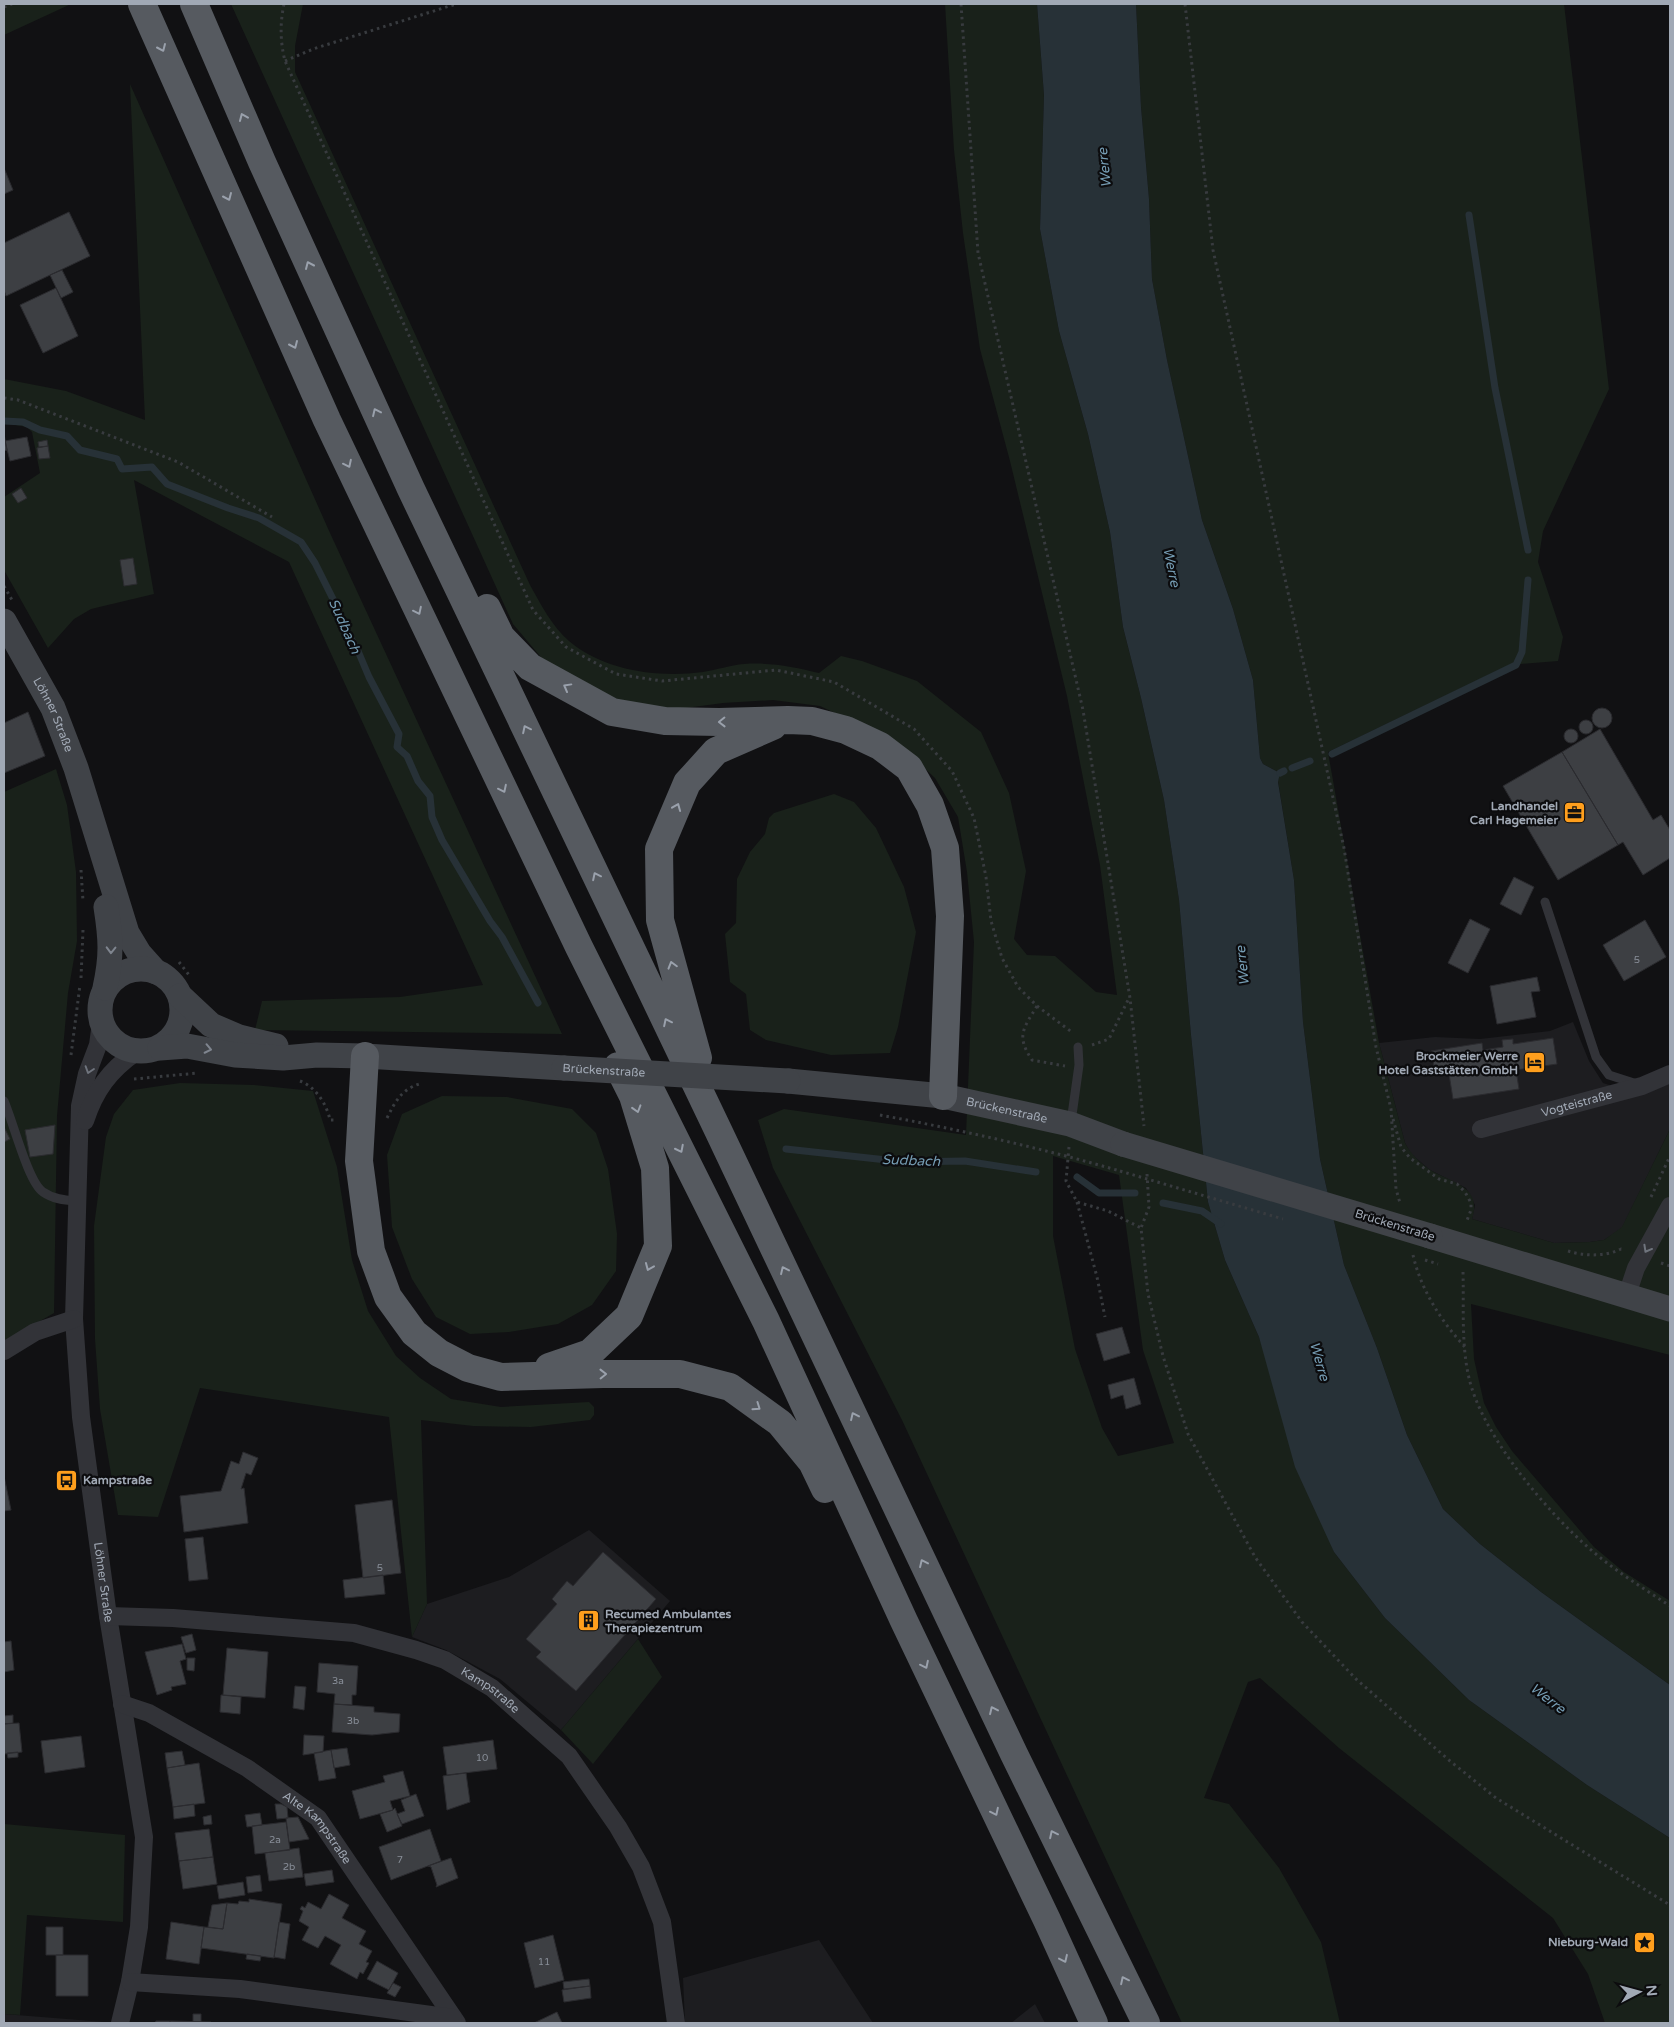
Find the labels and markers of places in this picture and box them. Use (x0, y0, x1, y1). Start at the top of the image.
place label: Landhandel Carl Hagemeier (1470, 799, 1558, 828)
office icon: Landhandel Carl Hagemeier (1562, 801, 1586, 825)
place label: Brockmeier Werre Hotel Gaststätten GmbH (1379, 1049, 1518, 1077)
hotel icon: Brockmeier Werre Hotel Gaststätten GmbH (1522, 1051, 1546, 1075)
bus stop icon: Kampstraße (55, 1468, 79, 1492)
place label: Kampstraße (83, 1473, 152, 1488)
place label: Recumed Ambulantes Therapiezentrum (604, 1607, 732, 1636)
building icon: Recumed Ambulantes Therapiezentrum (577, 1609, 601, 1633)
place icon: Nieburg-Wald (1632, 1930, 1656, 1954)
place label: Nieburg-Wald (1548, 1935, 1628, 1950)

